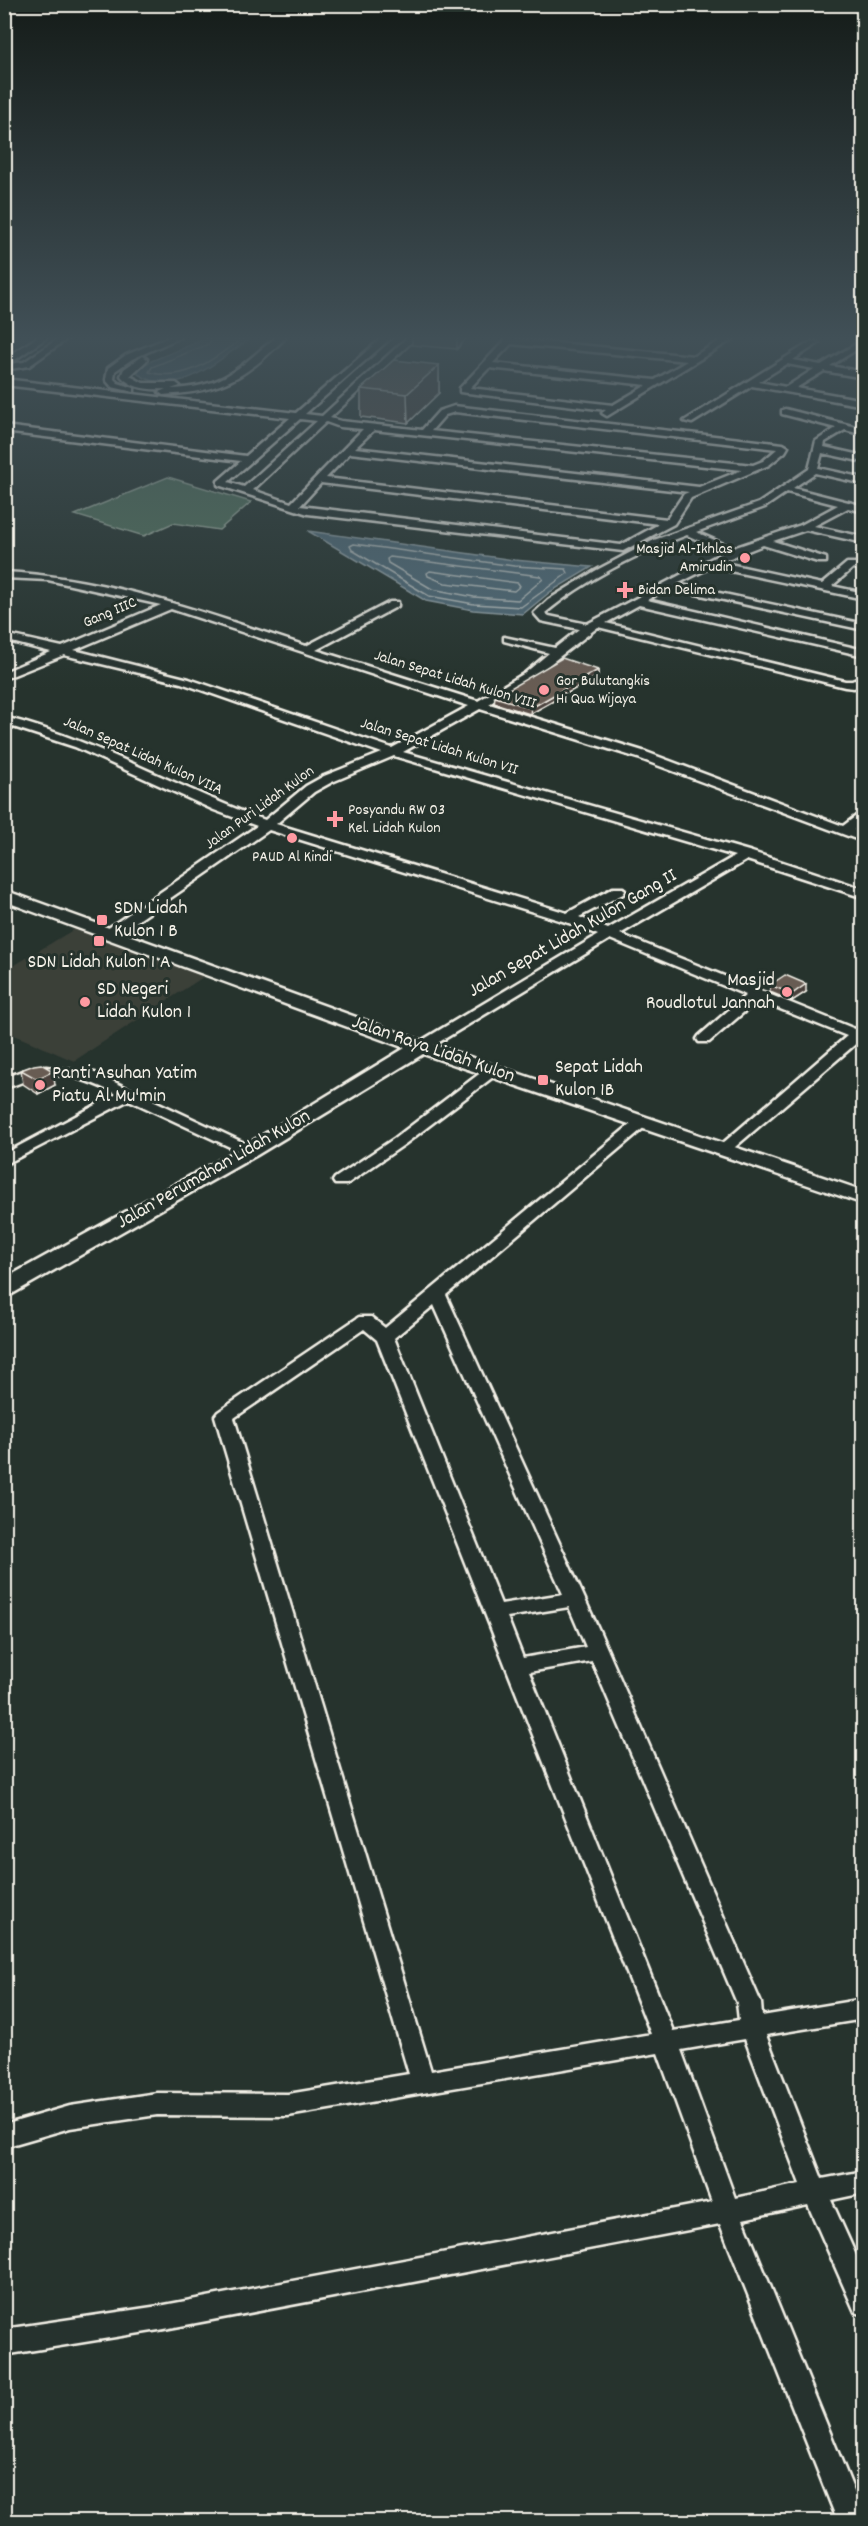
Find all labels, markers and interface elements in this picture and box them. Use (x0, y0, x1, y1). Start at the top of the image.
place label: Masjid Al-Ikhlas Amirudin (636, 538, 733, 579)
marker: Masjid Al-Ikhlas Amirudin (738, 551, 752, 565)
place label: Bidan Delima (638, 579, 716, 602)
marker: Bidan Delima (616, 581, 634, 599)
street label: Gang IIIC (80, 591, 141, 635)
street label: Jalan Sepat Lidah Kulon VIII (371, 644, 539, 716)
place label: Gor Bulutangkis Hi Qua Wijaya (556, 670, 650, 711)
marker: Gor Bulutangkis Hi Qua Wijaya (537, 683, 551, 697)
street label: Jalan Sepat Lidah Kulon VIIA (60, 710, 227, 802)
street label: Jalan Sepat Lidah Kulon VII (357, 712, 521, 782)
street label: Jalan Puri Lidah Kulon (200, 760, 320, 856)
place label: Posyandu RW 03 Kel. Lidah Kulon (348, 799, 445, 840)
marker: Posyandu RW 03 Kel. Lidah Kulon (326, 810, 344, 828)
marker: PAUD Al Kindi (285, 831, 299, 845)
place label: PAUD Al Kindi (252, 846, 332, 869)
street label: Jalan Sepat Lidah Kulon Gang II (463, 863, 683, 1005)
place label: SDN Lidah Kulon 1 B (114, 895, 187, 946)
marker: SDN Lidah Kulon 1 B (95, 913, 109, 927)
marker: SDN Lidah Kulon 1 A (92, 934, 106, 948)
place label: SDN Lidah Kulon 1 A (27, 949, 171, 977)
place label: Masjid Roudlotul Jannah (646, 967, 775, 1018)
place label: SD Negeri Lidah Kulon 1 (97, 976, 191, 1027)
marker: Masjid Roudlotul Jannah (780, 985, 794, 999)
marker: SD Negeri Lidah Kulon 1 (78, 995, 92, 1009)
street label: Jalan Raya Lidah Kulon (348, 1009, 518, 1091)
place label: Sepat Lidah Kulon 1B (555, 1054, 643, 1105)
place label: Panti Asuhan Yatim Piatu Al Mu'min (52, 1060, 197, 1111)
marker: Sepat Lidah Kulon 1B (536, 1073, 550, 1087)
marker: Panti Asuhan Yatim Piatu Al Mu'min (33, 1078, 47, 1092)
street label: Jalan Perumahan Lidah Kulon (112, 1103, 316, 1237)

